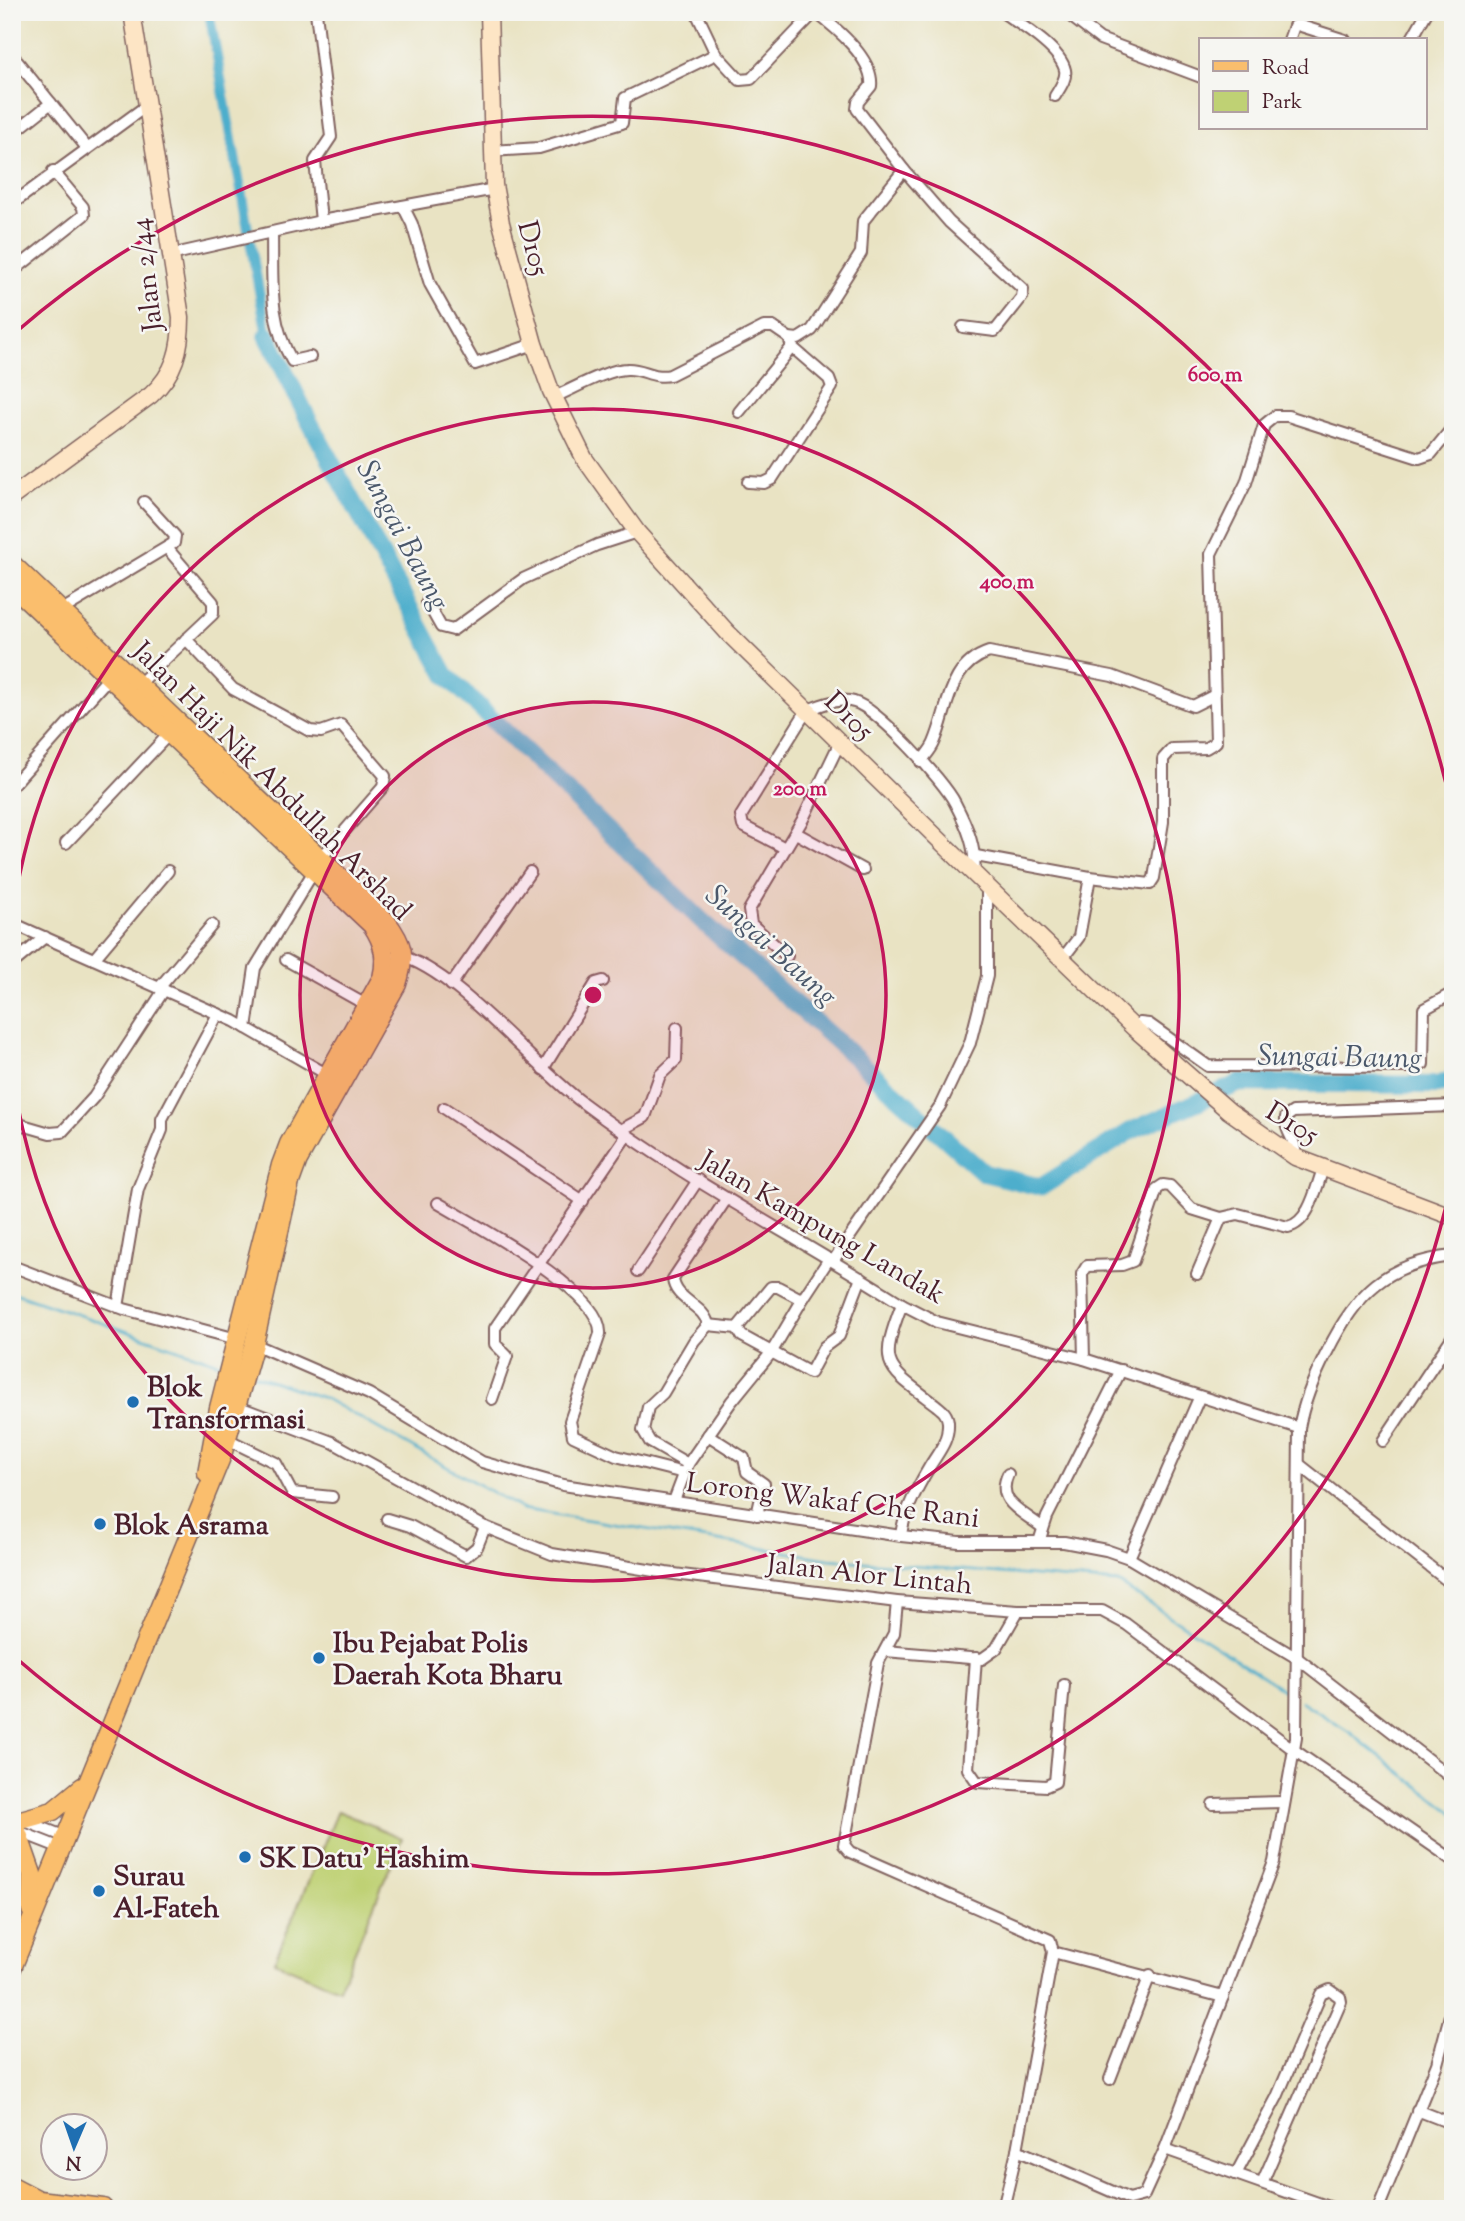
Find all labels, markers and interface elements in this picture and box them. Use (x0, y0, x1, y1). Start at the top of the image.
legend (1199, 38, 1426, 130)
text: Road (1262, 54, 1309, 84)
text: Park (1262, 88, 1303, 118)
street label: Jalan 2/44 (121, 216, 175, 336)
street label: D105 (506, 217, 559, 281)
text: 600 m (1188, 361, 1243, 391)
water label: Sungai Baung (344, 453, 460, 619)
text: 400 m (979, 568, 1035, 598)
street label: Jalan Haji Nik Abdullah Arshad (121, 632, 420, 931)
street label: D105 (814, 683, 882, 751)
text: 200 m (773, 775, 828, 805)
water label: Sungai Baung (695, 876, 846, 1018)
centre of rings (581, 983, 605, 1007)
water label: Sungai Baung (1257, 1036, 1423, 1081)
street label: D105 (1257, 1093, 1326, 1156)
street label: Jalan Kampung Landak (689, 1141, 952, 1315)
place label: Blok Transformasi (147, 1369, 305, 1441)
marker: Blok Transformasi (125, 1394, 141, 1410)
street label: Lorong Wakaf Che Rani (684, 1464, 982, 1540)
place label: Blok Asrama (114, 1507, 269, 1547)
marker: Blok Asrama (92, 1516, 108, 1532)
street label: Jalan Alor Lintah (763, 1545, 974, 1607)
place label: Ibu Pejabat Polis Daerah Kota Bharu (333, 1625, 563, 1697)
marker: Ibu Pejabat Polis Daerah Kota Bharu (311, 1650, 327, 1666)
place label: SK Datu' Hashim (259, 1840, 470, 1880)
marker: SK Datu' Hashim (237, 1849, 253, 1865)
place label: Surau Al-Fateh (113, 1858, 220, 1930)
marker: Surau Al-Fateh (91, 1883, 107, 1899)
north arrow (38, 2112, 108, 2182)
text: N (65, 2148, 82, 2175)

